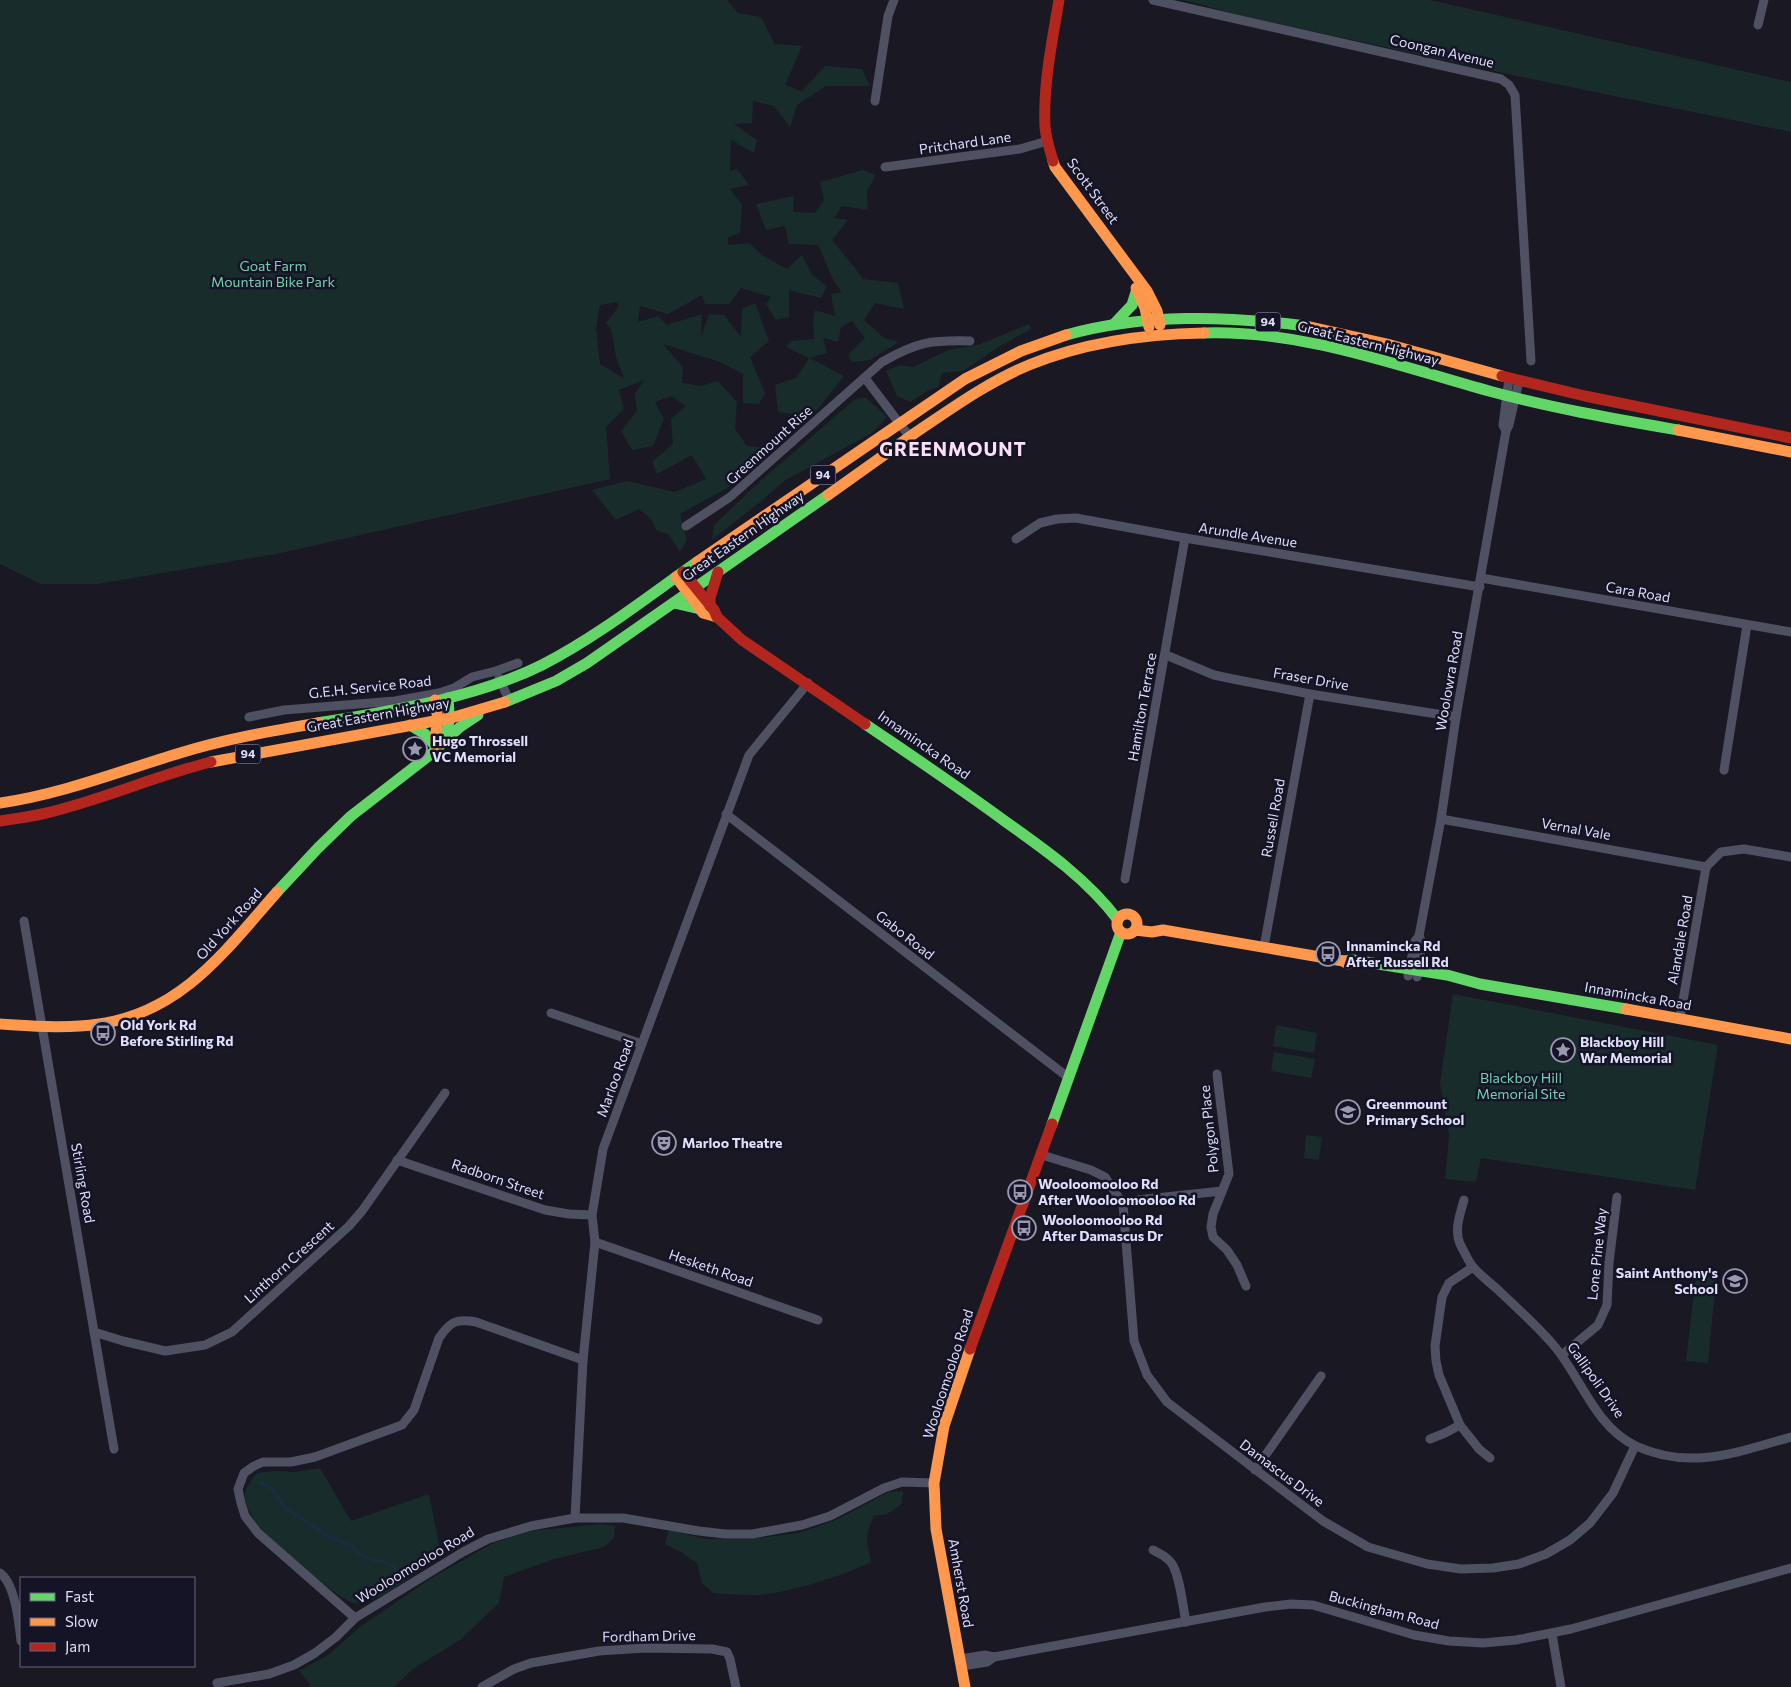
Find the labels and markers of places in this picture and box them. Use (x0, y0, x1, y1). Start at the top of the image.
place label: Hugo Throssell VC Memorial (432, 732, 528, 765)
place icon: Hugo Throssell VC Memorial (402, 736, 428, 762)
place label: Innamincka Rd After Russell Rd (1346, 937, 1449, 970)
bus stop icon: Innamincka Rd After Russell Rd (1315, 941, 1341, 967)
place label: Old York Rd Before Stirling Rd (120, 1016, 233, 1049)
bus stop icon: Old York Rd Before Stirling Rd (90, 1020, 116, 1046)
place label: Blackboy Hill War Memorial (1580, 1033, 1672, 1066)
place icon: Blackboy Hill War Memorial (1550, 1037, 1576, 1063)
place label: Greenmount Primary School (1366, 1095, 1464, 1128)
school or university icon: Greenmount Primary School (1335, 1099, 1361, 1125)
theatre icon: Marloo Theatre (651, 1130, 677, 1156)
place label: Marloo Theatre (682, 1134, 782, 1151)
place label: Wooloomooloo Rd After Wooloomooloo Rd (1038, 1175, 1196, 1208)
bus stop icon: Wooloomooloo Rd After Wooloomooloo Rd (1007, 1179, 1033, 1205)
place label: Wooloomooloo Rd After Damascus Dr (1042, 1211, 1163, 1244)
bus stop icon: Wooloomooloo Rd After Damascus Dr (1011, 1215, 1037, 1241)
place label: Saint Anthony's School (1616, 1264, 1718, 1297)
school or university icon: Saint Anthony's School (1722, 1268, 1748, 1294)

